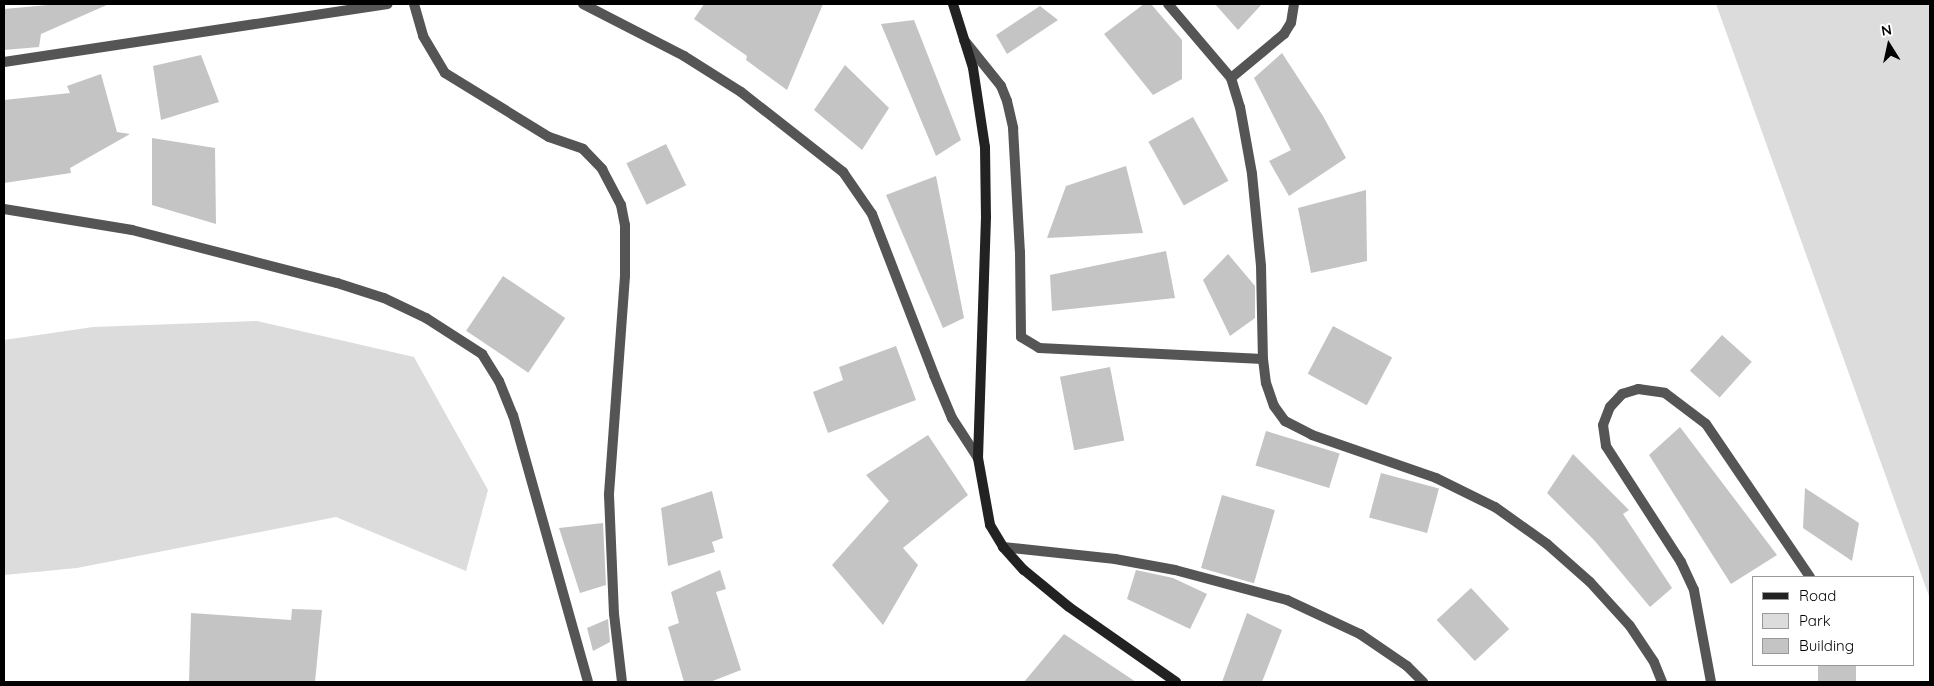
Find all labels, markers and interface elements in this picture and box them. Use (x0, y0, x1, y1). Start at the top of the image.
north arrow (1864, 20, 1914, 70)
text: N (1880, 20, 1893, 40)
legend (1752, 576, 1914, 666)
text: Road (1799, 586, 1836, 605)
text: Park (1799, 611, 1831, 630)
text: Building (1799, 636, 1854, 655)

